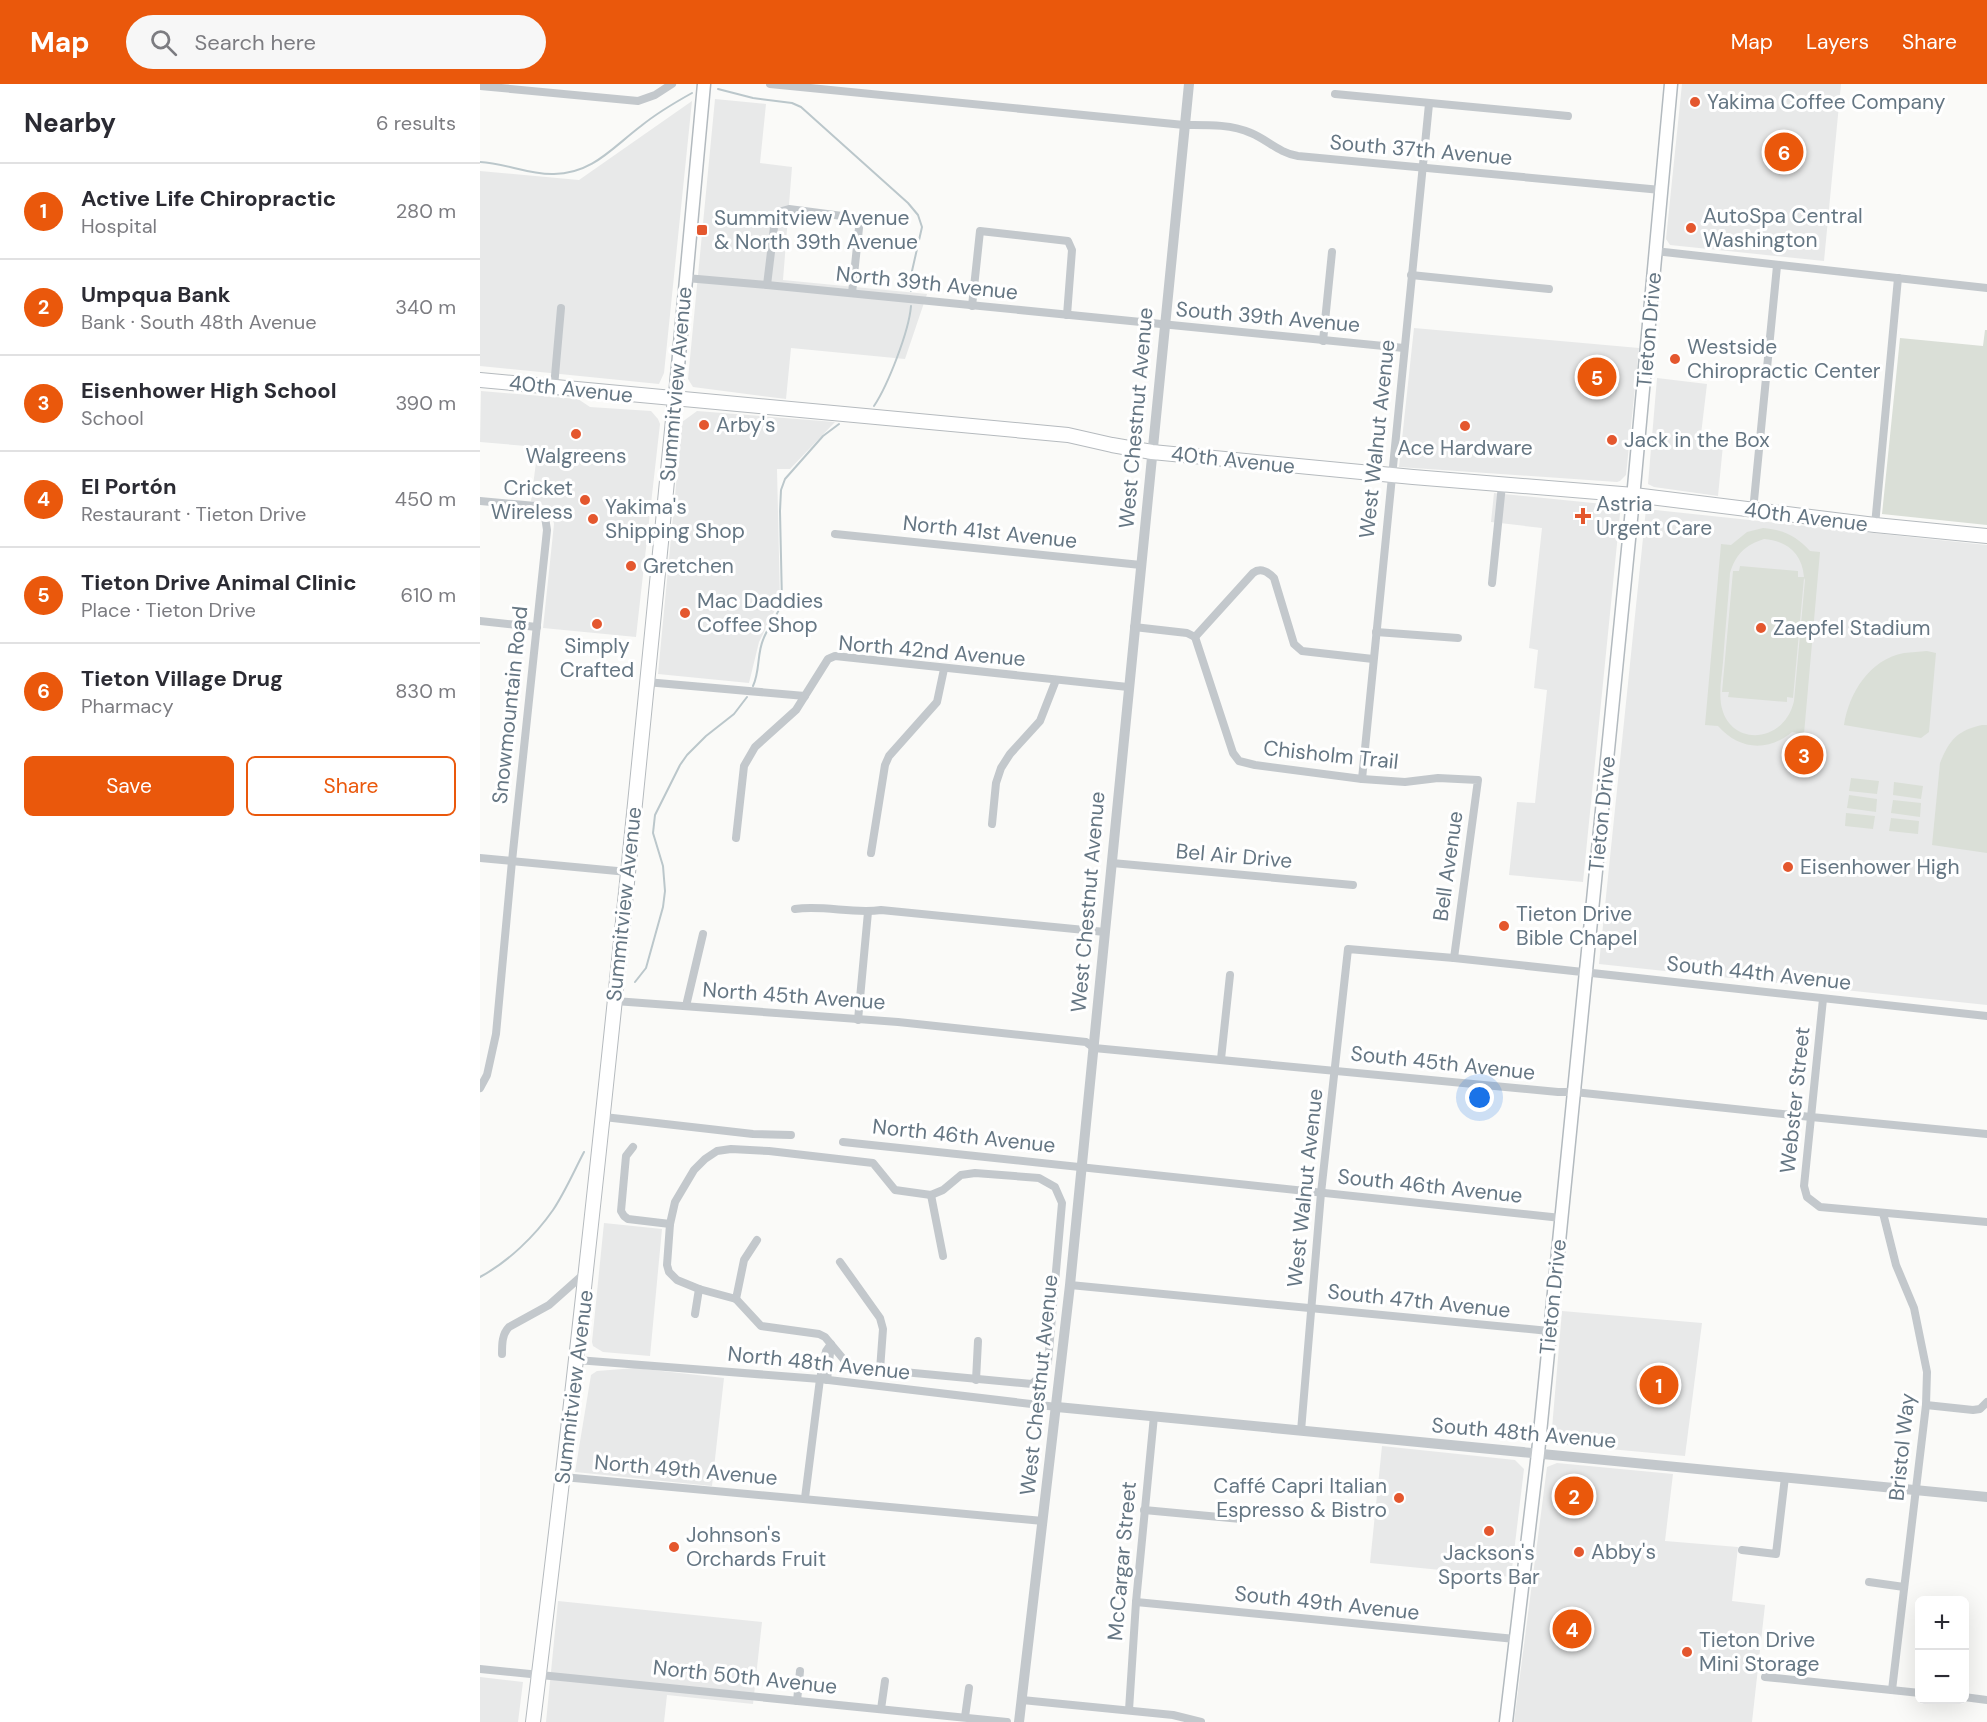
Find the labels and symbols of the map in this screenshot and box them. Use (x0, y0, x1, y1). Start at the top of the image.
place label: Yakima Coffee Company (1707, 88, 1946, 116)
marker: Yakima Coffee Company (1688, 95, 1702, 109)
street label: South 37th Avenue (1329, 128, 1513, 172)
pin: 6 (1764, 130, 1804, 174)
place label: AutoSpa Central Washington (1703, 202, 1863, 254)
place label: Summitview Avenue & North 39th Avenue (714, 204, 918, 256)
marker: AutoSpa Central Washington (1684, 221, 1698, 235)
marker: Summitview Avenue & North 39th Avenue (695, 223, 709, 237)
street label: North 39th Avenue (835, 260, 1019, 306)
street label: Tieton Drive (1630, 271, 1668, 389)
street label: Summitview Avenue (654, 285, 698, 483)
street label: South 39th Avenue (1175, 295, 1361, 339)
street label: West Chestnut Avenue (1112, 306, 1160, 530)
place label: Westside Chiropractic Center (1687, 333, 1881, 385)
street label: West Walnut Avenue (1353, 338, 1401, 540)
marker: Westside Chiropractic Center (1668, 352, 1682, 366)
pin: 5 (1578, 354, 1616, 400)
street label: 40th Avenue (508, 369, 634, 409)
place label: Arby's (716, 411, 776, 439)
marker: Arby's (697, 418, 711, 432)
marker: Ace Hardware (1458, 419, 1472, 433)
place label: Jack in the Box (1624, 426, 1770, 454)
marker: Walgreens (569, 427, 583, 441)
marker: Jack in the Box (1605, 433, 1619, 447)
place label: Ace Hardware (1397, 434, 1533, 462)
street label: 40th Avenue (1170, 440, 1296, 480)
place label: Walgreens (526, 442, 626, 470)
place label: Cricket Wireless (491, 474, 573, 526)
place label: Astria Urgent Care (1596, 490, 1712, 542)
marker: Cricket Wireless (578, 493, 592, 507)
place label: Yakima's Shipping Shop (605, 493, 745, 545)
street label: 40th Avenue (1743, 496, 1869, 538)
marker: Astria Urgent Care (1574, 507, 1592, 525)
street label: North 41st Avenue (901, 509, 1079, 555)
marker: Yakima's Shipping Shop (586, 512, 600, 526)
place label: Gretchen (643, 552, 734, 580)
marker: Gretchen (624, 559, 638, 573)
place label: Mac Daddies Coffee Shop (697, 587, 823, 639)
street label: Snowmountain Road (486, 605, 534, 805)
marker: Mac Daddies Coffee Shop (678, 606, 692, 620)
place label: Zaepfel Stadium (1773, 614, 1931, 642)
marker: Simply Crafted (590, 617, 604, 631)
marker: Zaepfel Stadium (1754, 621, 1768, 635)
street label: North 42nd Avenue (837, 629, 1027, 673)
place label: Simply Crafted (560, 632, 634, 684)
pin: 3 (1784, 732, 1824, 778)
street label: Chisholm Trail (1262, 734, 1400, 776)
street label: Tieton Drive (1582, 755, 1622, 873)
street label: West Chestnut Avenue (1064, 790, 1112, 1014)
street label: Summitview Avenue (600, 805, 648, 1003)
street label: Bell Avenue (1426, 809, 1470, 923)
street label: Bel Air Drive (1175, 837, 1294, 875)
place label: Eisenhower High (1800, 853, 1960, 881)
marker: Eisenhower High (1781, 860, 1795, 874)
place label: Tieton Drive Bible Chapel (1516, 900, 1637, 952)
marker: Tieton Drive Bible Chapel (1497, 919, 1511, 933)
street label: South 44th Avenue (1665, 949, 1853, 997)
street label: North 45th Avenue (702, 976, 887, 1016)
street label: Webster Street (1773, 1025, 1817, 1175)
street label: South 45th Avenue (1349, 1039, 1537, 1087)
your location (1465, 1083, 1494, 1112)
street label: West Walnut Avenue (1281, 1087, 1329, 1289)
street label: North 46th Avenue (871, 1112, 1057, 1160)
street label: South 46th Avenue (1336, 1162, 1524, 1210)
street label: Tieton Drive (1533, 1238, 1573, 1356)
street label: West Chestnut Avenue (1013, 1273, 1065, 1497)
street label: South 47th Avenue (1326, 1277, 1512, 1325)
street label: Summitview Avenue (548, 1288, 600, 1486)
street label: North 48th Avenue (726, 1339, 912, 1387)
pin: 1 (1640, 1362, 1678, 1408)
street label: Bristol Way (1882, 1391, 1922, 1502)
street label: South 48th Avenue (1430, 1411, 1618, 1455)
street label: North 49th Avenue (593, 1448, 779, 1492)
place label: Caffé Capri Italian Espresso & Bistro (1213, 1472, 1387, 1524)
pin: 2 (1554, 1474, 1594, 1518)
street label: McCargar Street (1101, 1480, 1143, 1642)
marker: Caffé Capri Italian Espresso & Bistro (1392, 1491, 1406, 1505)
place label: Johnson's Orchards Fruit (686, 1521, 826, 1573)
marker: Jackson's Sports Bar (1482, 1524, 1496, 1538)
place label: Abby's (1591, 1538, 1656, 1566)
place label: Jackson's Sports Bar (1438, 1539, 1540, 1591)
marker: Johnson's Orchards Fruit (667, 1540, 681, 1554)
marker: Abby's (1572, 1545, 1586, 1559)
street label: South 49th Avenue (1233, 1579, 1421, 1627)
pin: 4 (1552, 1606, 1592, 1652)
place label: Tieton Drive Mini Storage (1699, 1626, 1819, 1678)
marker: Tieton Drive Mini Storage (1680, 1645, 1694, 1659)
street label: North 50th Avenue (652, 1653, 839, 1701)

